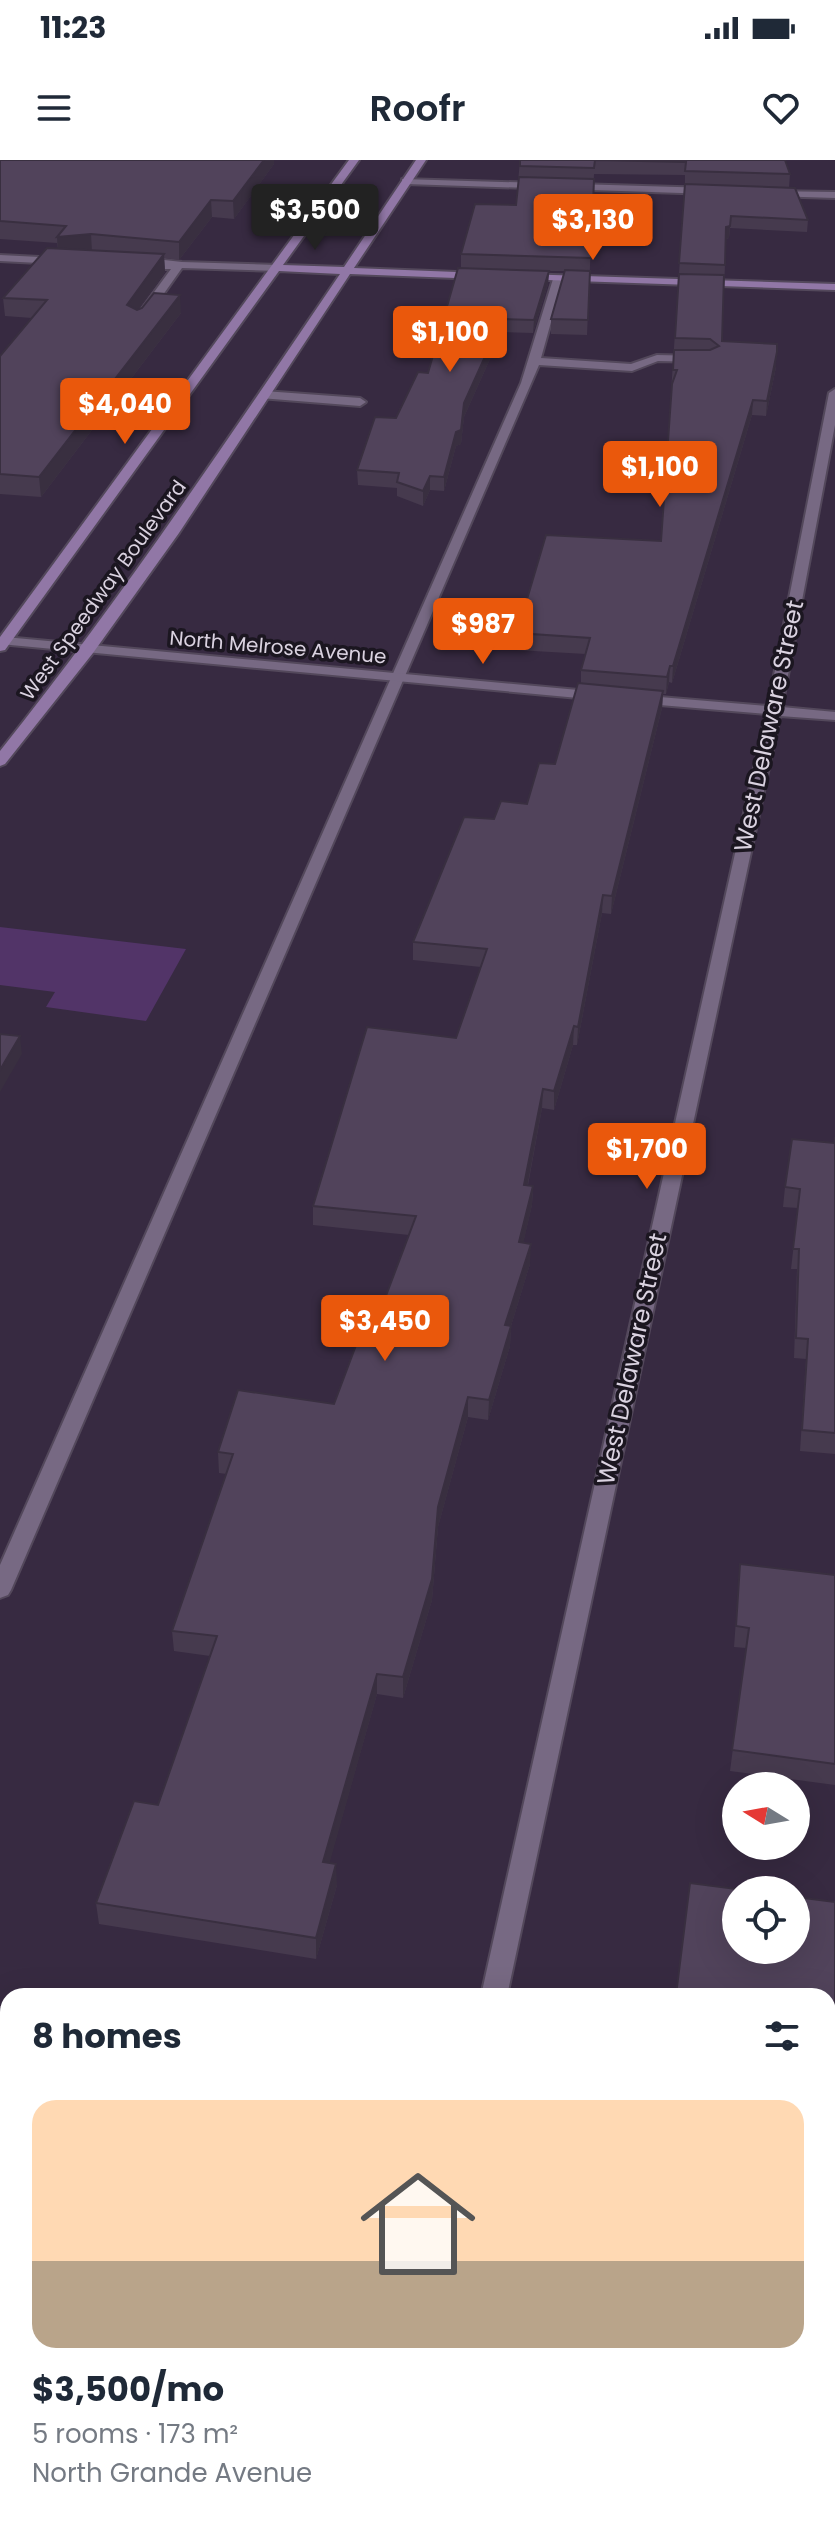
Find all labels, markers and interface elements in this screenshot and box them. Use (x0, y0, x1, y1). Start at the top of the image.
text: 11:23 (40, 6, 106, 49)
text: Roofr (370, 83, 465, 134)
icon: menu (32, 86, 76, 130)
icon: heart (759, 86, 803, 130)
pin: $3,500 (250, 184, 380, 252)
text: $3,500 (269, 192, 361, 228)
pin: $3,130 (528, 194, 658, 262)
text: $3,130 (552, 202, 634, 238)
pin: $1,100 (385, 306, 515, 374)
text: $1,100 (411, 314, 489, 350)
pin: $4,040 (60, 378, 190, 446)
text: $4,040 (78, 386, 172, 422)
pin: $1,100 (595, 441, 725, 509)
text: $1,100 (621, 449, 699, 485)
street label: West Speedway Boulevard (14, 474, 192, 706)
street label: West Delaware Street (726, 597, 811, 855)
pin: $987 (436, 598, 530, 666)
text: $987 (451, 606, 515, 642)
street label: North Melrose Avenue (168, 624, 388, 670)
pin: $1,700 (582, 1123, 712, 1191)
text: $1,700 (606, 1131, 688, 1167)
street label: West Delaware Street (589, 1230, 674, 1488)
pin: $3,450 (320, 1295, 450, 1363)
text: $3,450 (339, 1303, 431, 1339)
north arrow (722, 1772, 810, 1860)
map controls (722, 1772, 810, 1964)
button: locate (722, 1876, 810, 1964)
text: 8 homes (32, 2012, 182, 2060)
icon: filters (760, 2014, 804, 2058)
icon: home (346, 2152, 490, 2296)
text: $3,500/mo (32, 2365, 224, 2413)
text: 5 rooms · 173 m² (32, 2416, 238, 2452)
text: North Grande Avenue (32, 2455, 312, 2491)

